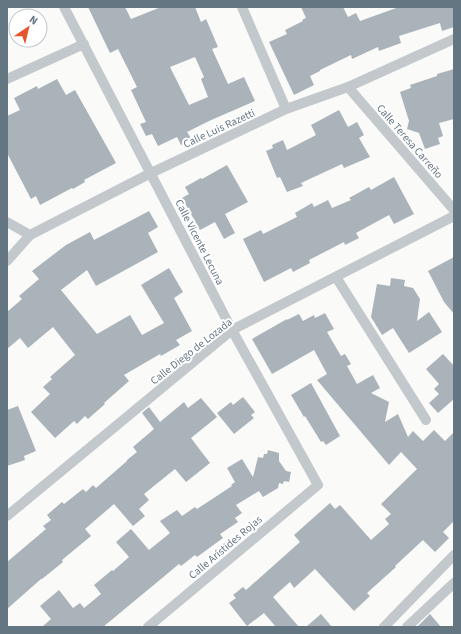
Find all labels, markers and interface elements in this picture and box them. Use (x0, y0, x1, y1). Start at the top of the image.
north arrow (8, 8, 48, 48)
text: N (26, 12, 41, 28)
street label: Calle Teresa Carreño (373, 101, 446, 182)
street label: Calle Luis Razetti (181, 105, 257, 152)
street label: Calle Vicente Lecuna (171, 197, 228, 288)
street label: Calle Diego de Lozada (147, 315, 235, 388)
street label: Calle Arístides Rojas (185, 512, 266, 583)

